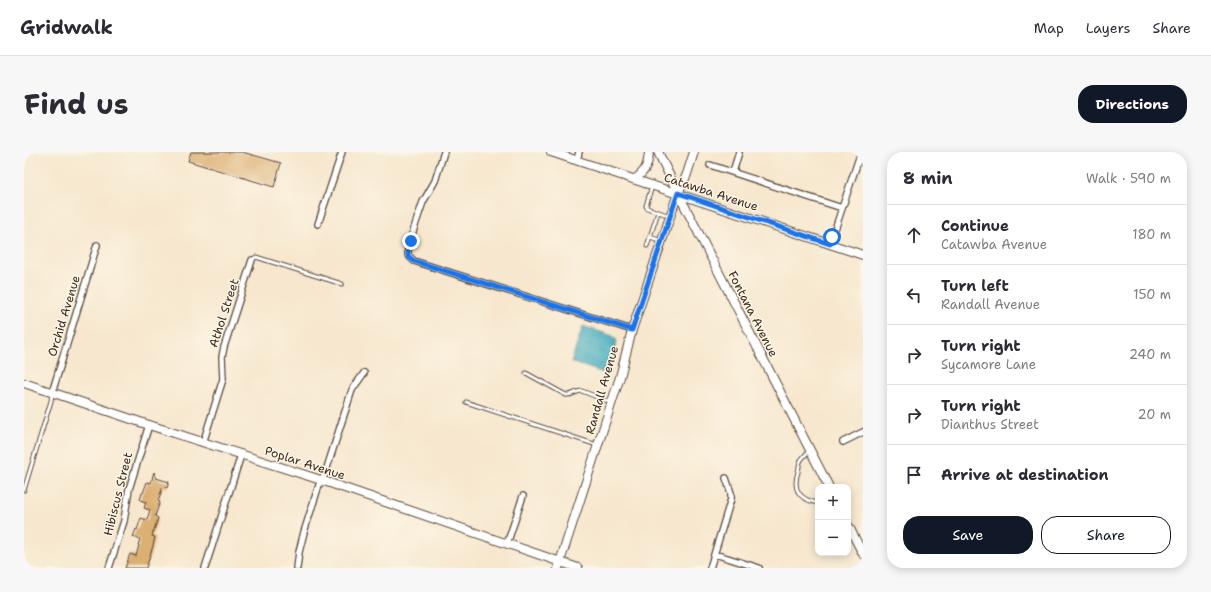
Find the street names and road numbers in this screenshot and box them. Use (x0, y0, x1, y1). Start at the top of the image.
street label: Catawba Avenue (662, 169, 760, 215)
street label: Fontana Avenue (724, 268, 782, 360)
street label: Orchid Avenue (44, 273, 84, 359)
street label: Athol Street (205, 277, 243, 349)
street label: Randall Avenue (582, 344, 622, 436)
street label: Poplar Avenue (263, 442, 347, 484)
street label: Hibiscus Street (100, 451, 136, 537)

